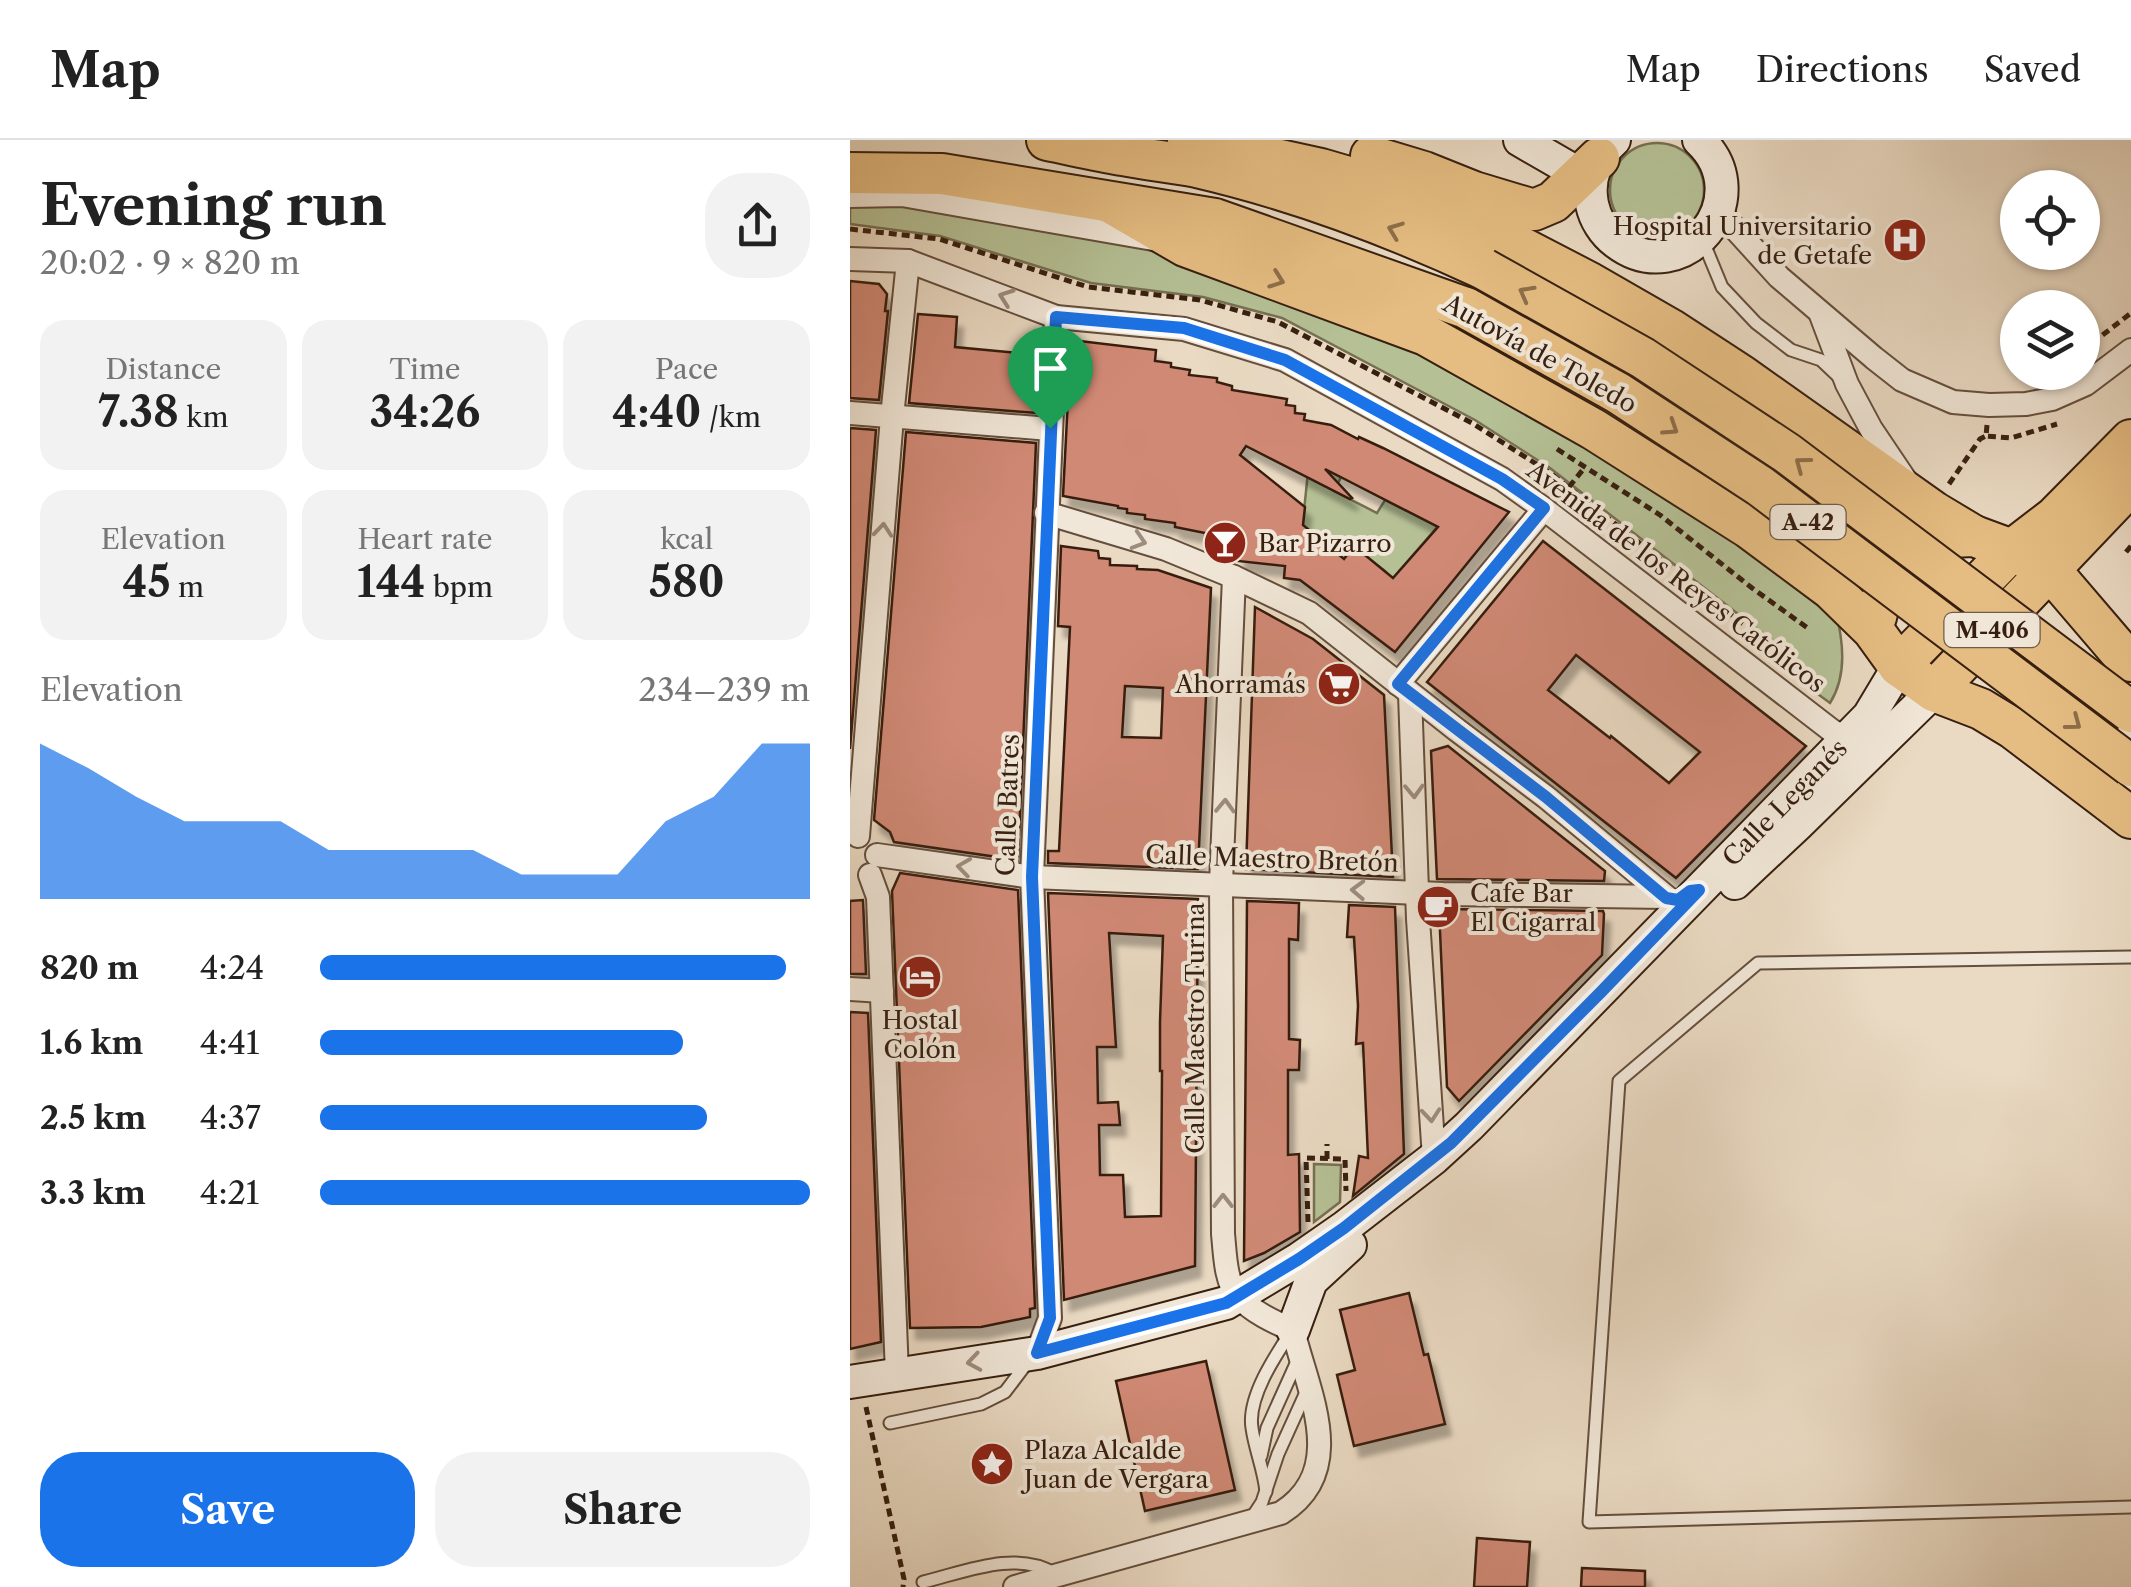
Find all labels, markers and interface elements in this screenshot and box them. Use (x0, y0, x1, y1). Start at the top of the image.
text: Map (50, 40, 161, 99)
text: Map (1626, 48, 1701, 91)
text: Directions (1756, 48, 1929, 91)
text: Saved (1984, 48, 2081, 91)
map controls (2000, 170, 2100, 390)
button: locate (2000, 170, 2100, 270)
text: Evening run (40, 172, 387, 239)
button: share (705, 173, 810, 278)
place label: Hospital Universitario de Getafe (1613, 211, 1872, 271)
hospital icon: Hospital Universitario de Getafe (1882, 217, 1928, 263)
one-way arrow (1387, 221, 1404, 242)
text: 20:02 · 9 × 820 m (40, 243, 300, 282)
one-way arrow (1267, 268, 1284, 289)
one-way arrow (1518, 285, 1536, 305)
street label: Autovía de Toledo (1437, 287, 1642, 420)
one-way arrow (998, 288, 1015, 309)
button: layers (2000, 290, 2100, 390)
pin (1008, 326, 1093, 429)
icon: arrive (1023, 341, 1078, 396)
text: Distance (105, 352, 221, 386)
text: Time (390, 352, 460, 386)
text: Pace (655, 352, 718, 386)
text: 7.38 (98, 386, 179, 438)
text: 34:26 (369, 386, 480, 438)
text: 4:40 (612, 386, 701, 438)
text: km (179, 400, 229, 434)
text: /km (701, 400, 761, 434)
one-way arrow (1660, 415, 1678, 434)
street label: Avenida de los Reyes Católicos (1520, 454, 1831, 699)
one-way arrow (1795, 458, 1813, 475)
road number: A-42 (1770, 505, 1846, 539)
bar icon: Bar Pizarro (1202, 520, 1248, 566)
one-way arrow (871, 521, 893, 537)
text: Elevation (101, 522, 226, 556)
text: Heart rate (358, 522, 492, 556)
text: kcal (660, 522, 713, 556)
place label: Bar Pizarro (1258, 528, 1392, 559)
one-way arrow (1130, 529, 1147, 550)
text: 45 (123, 556, 171, 608)
text: 144 (357, 556, 425, 608)
text: 580 (649, 556, 725, 608)
text: m (171, 570, 204, 604)
text: bpm (425, 570, 493, 604)
road number: M-406 (1944, 613, 2040, 647)
supermarket icon: Ahorramás (1316, 661, 1362, 707)
place label: Ahorramás (1174, 669, 1306, 700)
text: Elevation (40, 670, 183, 709)
text: 234–239 m (639, 670, 810, 709)
one-way arrow (2063, 711, 2081, 728)
street label: Calle Batres (990, 733, 1026, 877)
street label: Calle Leganés (1716, 733, 1853, 872)
one-way arrow (1403, 784, 1424, 800)
one-way arrow (1214, 798, 1235, 814)
street label: Calle Maestro Bretón (1145, 839, 1399, 879)
one-way arrow (956, 857, 972, 878)
place label: Cafe Bar El Cigarral (1470, 878, 1596, 938)
one-way arrow (1350, 880, 1366, 901)
cafe icon: Cafe Bar El Cigarral (1415, 884, 1461, 930)
street label: Calle Maestro Turina (1180, 901, 1211, 1154)
text: 820 m (40, 948, 139, 987)
text: 4:24 (200, 948, 264, 987)
hotel icon: Hostal Colón (897, 954, 943, 1000)
place label: Hostal Colón (882, 1005, 958, 1065)
text: 1.6 km (40, 1023, 143, 1062)
text: 4:41 (200, 1023, 259, 1062)
text: 2.5 km (40, 1098, 146, 1137)
text: 4:37 (200, 1098, 261, 1137)
one-way arrow (1420, 1108, 1442, 1124)
text: 3.3 km (40, 1173, 146, 1212)
text: 4:21 (200, 1173, 259, 1212)
one-way arrow (1212, 1193, 1234, 1208)
one-way arrow (966, 1351, 983, 1372)
place label: Plaza Alcalde Juan de Vergara (1020, 1435, 1209, 1495)
place icon: Plaza Alcalde Juan de Vergara (969, 1441, 1015, 1487)
button: Save (40, 1452, 415, 1567)
button: Share (435, 1452, 810, 1567)

